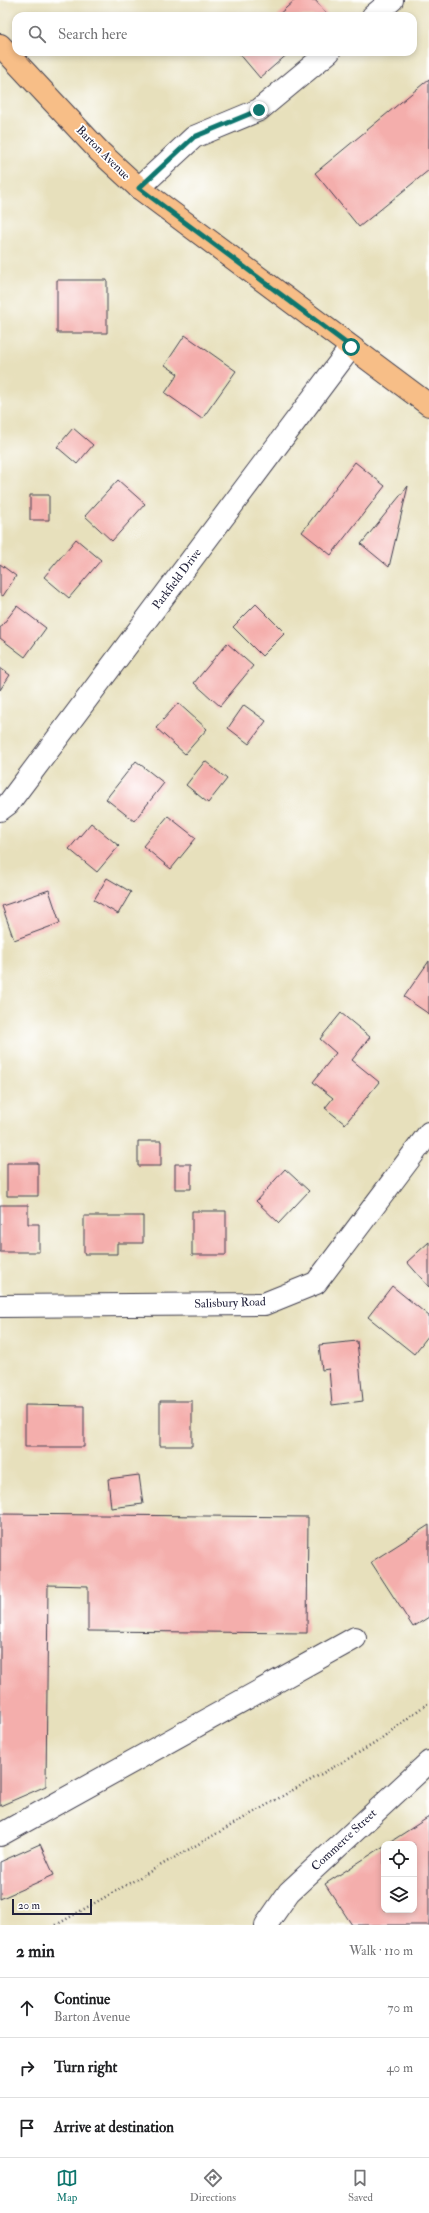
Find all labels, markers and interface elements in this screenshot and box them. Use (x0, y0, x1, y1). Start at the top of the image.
search box (12, 12, 417, 56)
icon: search (26, 23, 48, 45)
text: Search here (58, 25, 127, 44)
route end (250, 101, 268, 119)
street label: Barton Avenue (73, 123, 133, 183)
route start (342, 338, 360, 356)
street label: Parkfield Drive (149, 546, 205, 612)
street label: Salisbury Road (194, 1294, 266, 1312)
street label: Commerce Street (308, 1806, 380, 1874)
map controls (381, 1841, 417, 1913)
button: locate (381, 1841, 417, 1877)
button: layers (381, 1877, 417, 1913)
scale bar (12, 1897, 92, 1916)
text: 20 m (18, 1899, 40, 1912)
text: 2 min (16, 1941, 55, 1962)
text: Walk · 110 m (349, 1943, 413, 1959)
text: Continue (54, 1990, 110, 2009)
icon: ahead (16, 1997, 38, 2019)
text: 70 m (388, 2000, 413, 2016)
text: Barton Avenue (54, 2009, 130, 2025)
icon: right (16, 2057, 38, 2079)
text: Turn right (54, 2058, 117, 2077)
text: 40 m (387, 2060, 413, 2076)
icon: arrive (16, 2117, 38, 2139)
text: Arrive at destination (54, 2118, 174, 2137)
tab: Map (56, 2167, 78, 2204)
tab: Directions (190, 2167, 236, 2204)
tab: Saved (348, 2167, 373, 2204)

